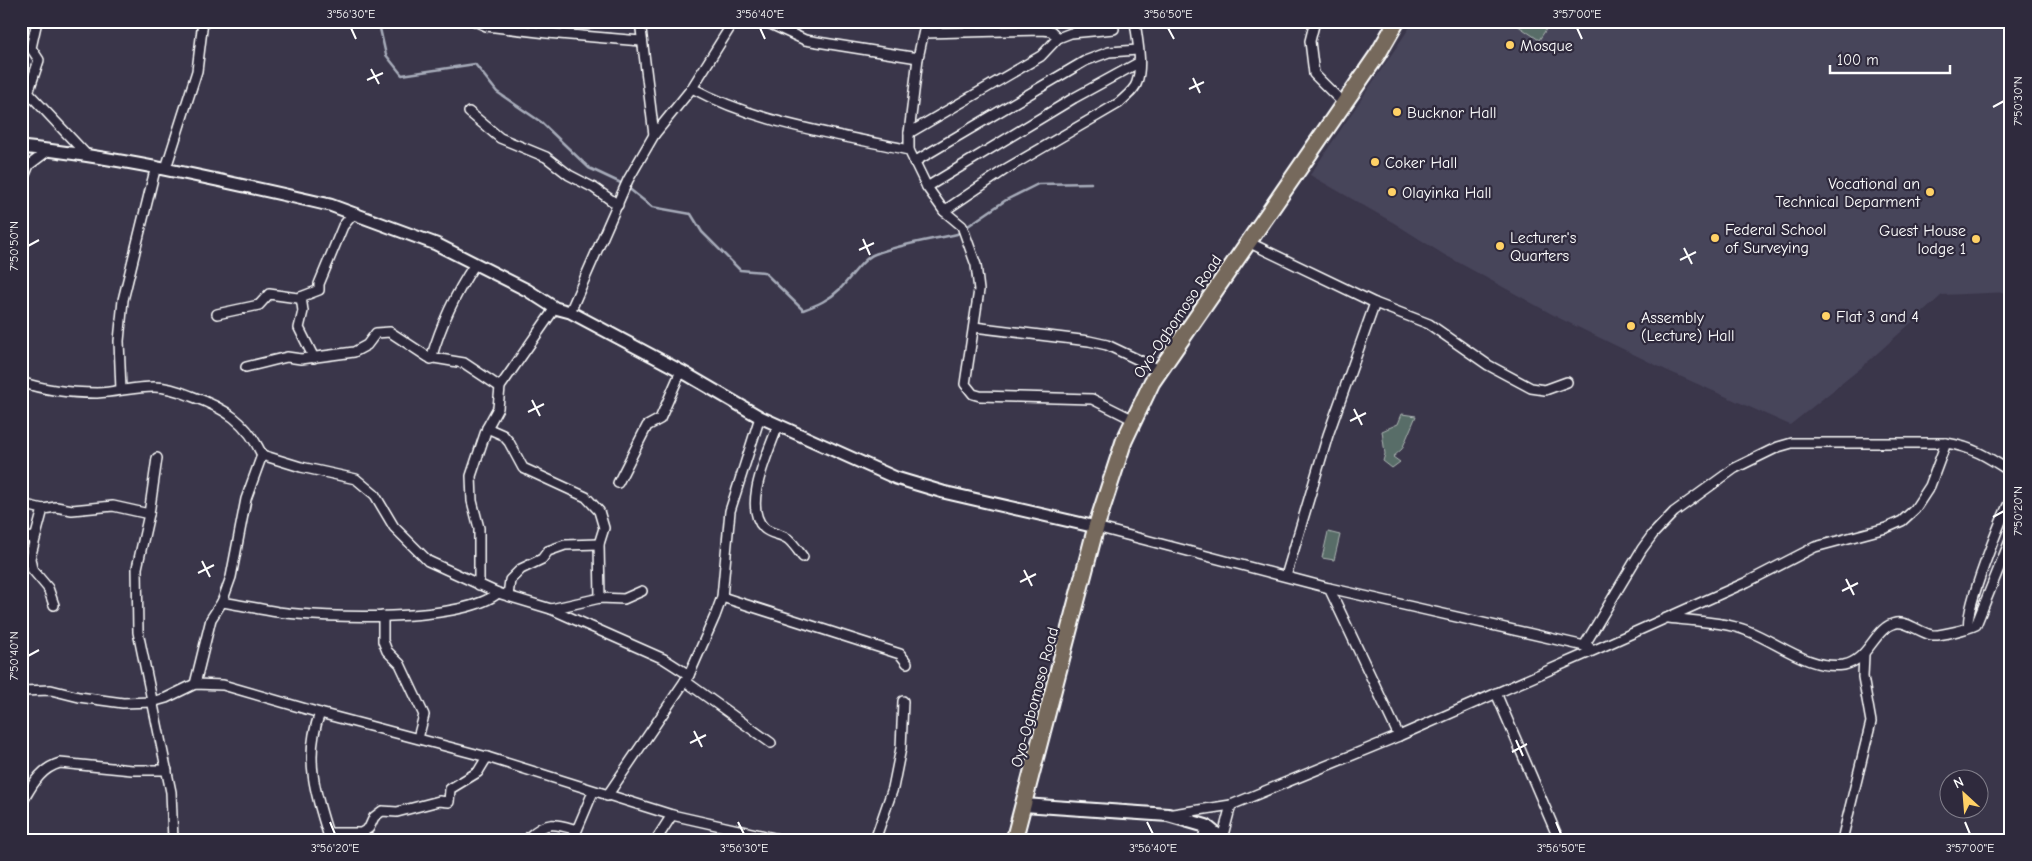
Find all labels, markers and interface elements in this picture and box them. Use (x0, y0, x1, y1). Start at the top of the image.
text: 3°56'30"E (327, 7, 375, 21)
text: 3°56'40"E (736, 7, 784, 21)
text: 3°56'50"E (1144, 7, 1192, 21)
text: 3°57'00"E (1553, 7, 1601, 21)
place label: Mosque (1520, 37, 1573, 55)
marker: Mosque (1504, 39, 1516, 51)
scale bar (1830, 42, 1950, 74)
text: 100 m (1837, 51, 1879, 69)
text: 7°50'30"N (2011, 76, 2025, 126)
place label: Bucknor Hall (1407, 104, 1496, 122)
marker: Bucknor Hall (1391, 106, 1403, 118)
place label: Coker Hall (1385, 154, 1457, 172)
marker: Coker Hall (1369, 156, 1381, 168)
place label: Vocational an Technical Deparment (1775, 175, 1920, 211)
place label: Olayinka Hall (1402, 184, 1492, 202)
marker: Olayinka Hall (1386, 186, 1398, 198)
marker: Vocational an Technical Deparment (1924, 186, 1936, 198)
text: 7°50'50"N (7, 221, 21, 271)
place label: Federal School of Surveying (1725, 221, 1827, 257)
place label: Guest House lodge 1 (1879, 222, 1966, 258)
place label: Lecturer's Quarters (1510, 229, 1577, 265)
marker: Federal School of Surveying (1709, 232, 1721, 244)
marker: Guest House lodge 1 (1970, 233, 1982, 245)
marker: Lecturer's Quarters (1494, 240, 1506, 252)
street label: Oyo-Ogbomoso Road (1130, 252, 1226, 381)
place label: Flat 3 and 4 (1836, 308, 1919, 326)
place label: Assembly (Lecture) Hall (1641, 309, 1735, 345)
marker: Flat 3 and 4 (1820, 310, 1832, 322)
marker: Assembly (Lecture) Hall (1625, 320, 1637, 332)
text: 7°50'20"N (2011, 486, 2025, 536)
street label: Oyo-Ogbomoso Road (1008, 625, 1062, 769)
text: 7°50'40"N (7, 631, 21, 681)
north arrow (1940, 768, 1990, 818)
text: N (1951, 773, 1966, 792)
text: 3°56'20"E (311, 841, 359, 855)
text: 3°56'30"E (720, 841, 768, 855)
text: 3°56'40"E (1129, 841, 1177, 855)
text: 3°56'50"E (1537, 841, 1585, 855)
text: 3°57'00"E (1946, 841, 1994, 855)

